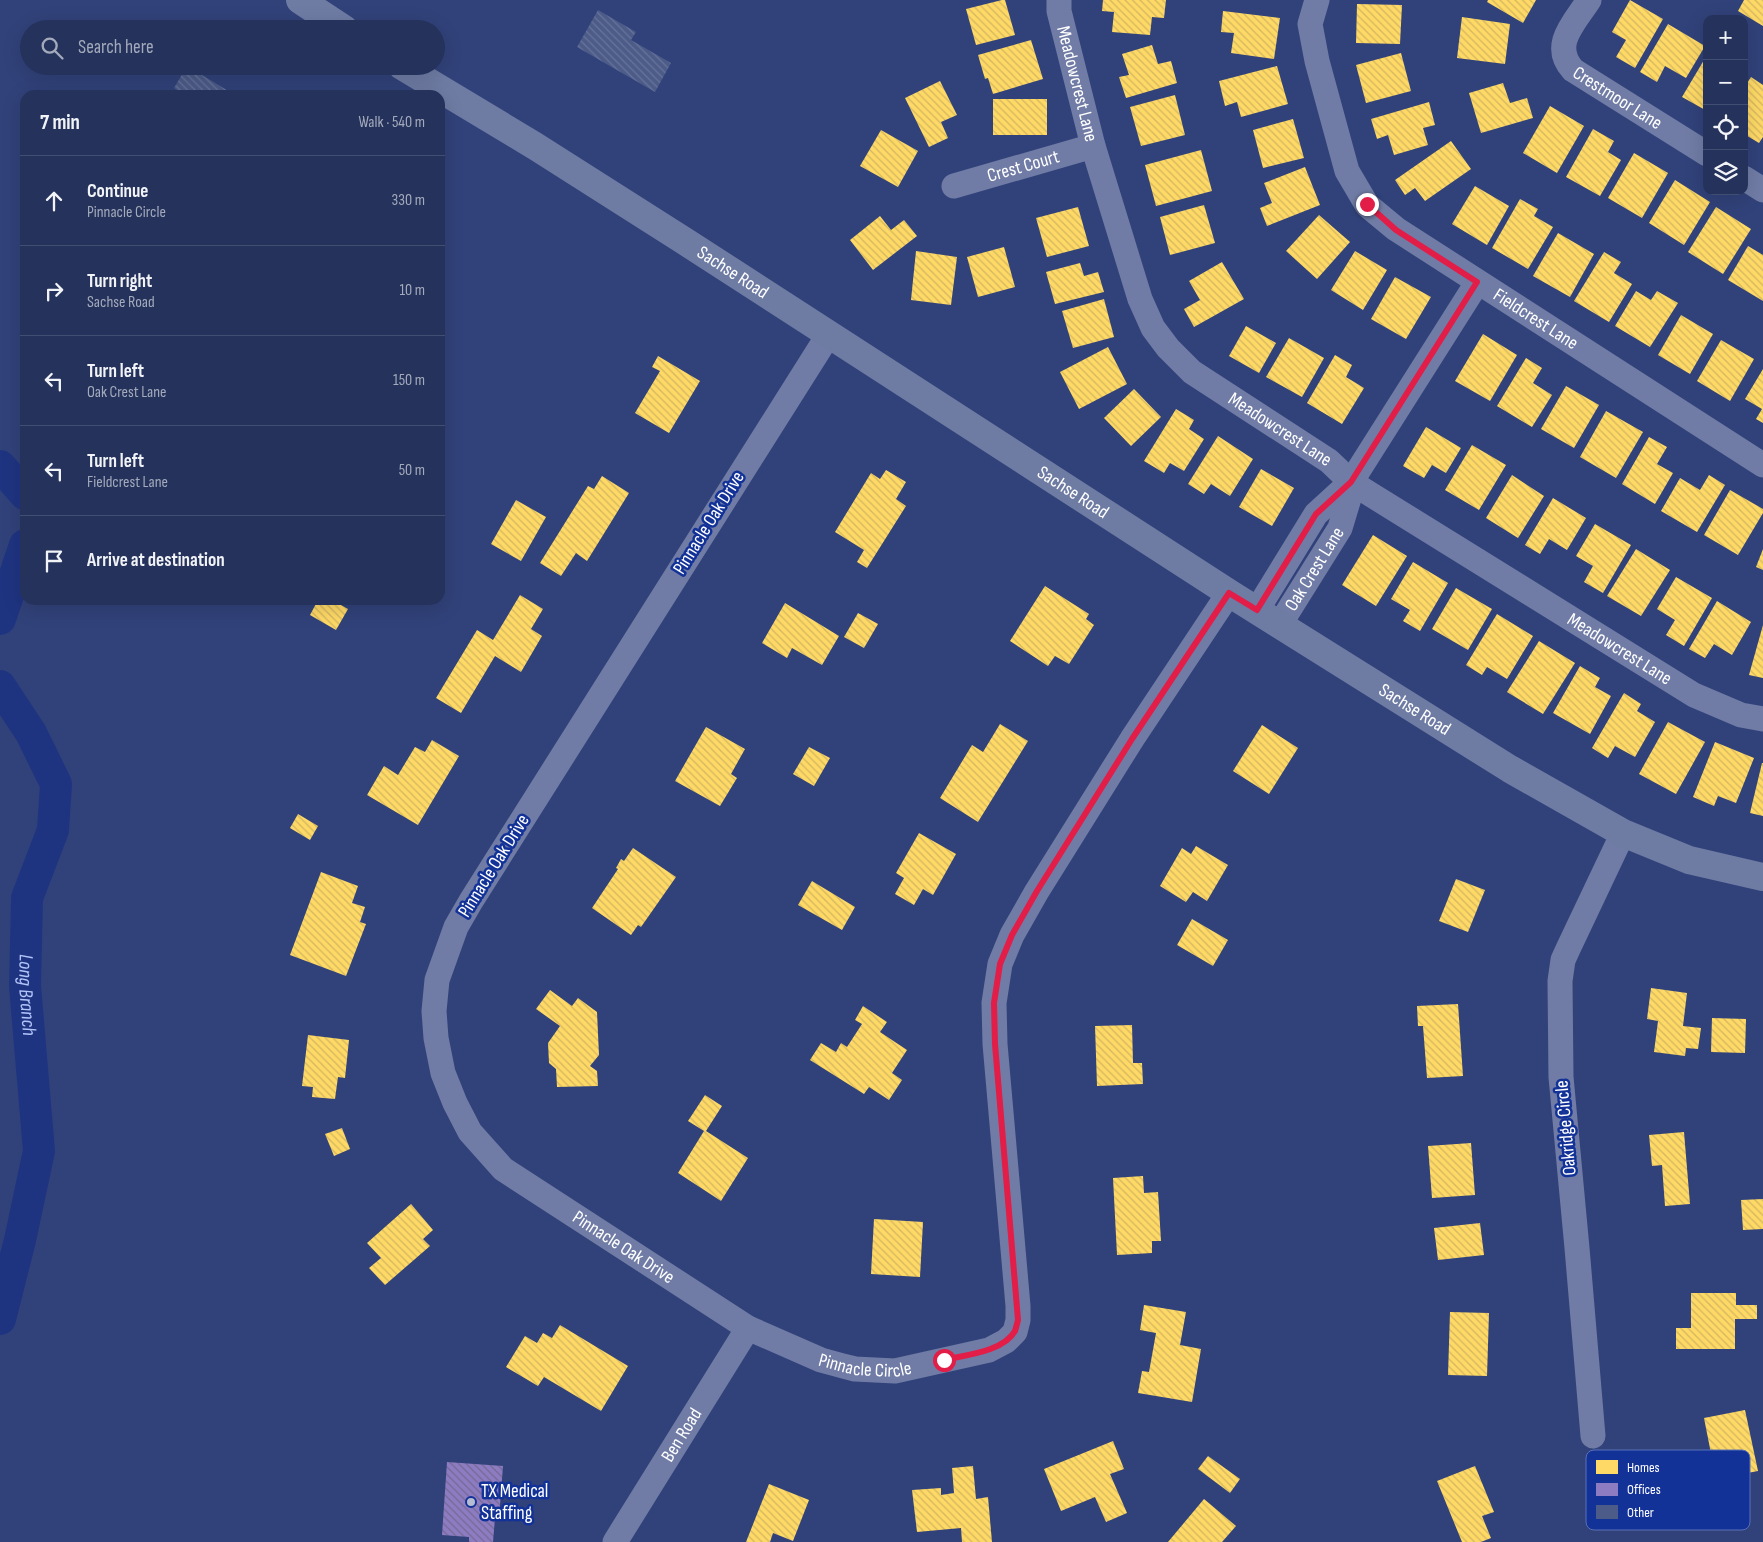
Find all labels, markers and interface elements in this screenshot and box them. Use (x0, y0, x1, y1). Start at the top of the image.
map controls (1703, 15, 1748, 195)
button: + (1703, 15, 1748, 60)
search box (20, 20, 445, 75)
street label: Meadowcrest Lane (1052, 23, 1103, 144)
icon: search (38, 34, 66, 62)
text: Search here (78, 36, 154, 59)
button: − (1703, 60, 1748, 105)
street label: Crestmoor Lane (1569, 61, 1666, 135)
button: locate (1703, 105, 1748, 150)
text: 7 min (40, 110, 80, 135)
text: Walk · 540 m (358, 113, 425, 132)
street label: Crest Court (984, 145, 1062, 187)
button: layers (1703, 150, 1748, 195)
text: Continue (87, 180, 148, 203)
icon: ahead (40, 187, 68, 215)
text: 330 m (392, 191, 425, 210)
route end (1356, 193, 1379, 216)
text: Pinnacle Circle (87, 203, 166, 222)
street label: Sachse Road (693, 241, 773, 304)
text: Turn right (87, 270, 152, 293)
icon: right (40, 277, 68, 305)
text: 10 m (399, 281, 425, 300)
street label: Fieldcrest Lane (1489, 283, 1583, 355)
text: Sachse Road (87, 293, 155, 312)
text: Turn left (87, 360, 144, 383)
icon: left (40, 367, 68, 395)
text: 150 m (393, 371, 425, 390)
text: Oak Crest Lane (87, 383, 167, 402)
street label: Meadowcrest Lane (1224, 387, 1336, 471)
text: Turn left (87, 450, 144, 473)
icon: left (40, 457, 68, 485)
text: 50 m (399, 461, 425, 480)
street label: Sachse Road (1033, 461, 1113, 524)
street label: Pinnacle Oak Drive (668, 467, 750, 579)
text: Fieldcrest Lane (87, 473, 168, 492)
street label: Oak Crest Lane (1280, 523, 1349, 615)
icon: arrive (40, 547, 68, 575)
text: Arrive at destination (87, 549, 225, 572)
street label: Meadowcrest Lane (1563, 608, 1676, 690)
street label: Sachse Road (1375, 678, 1455, 740)
street label: Pinnacle Oak Drive (453, 810, 535, 922)
water label: Long Branch (13, 954, 41, 1037)
street label: Oakridge Circle (1550, 1079, 1582, 1177)
street label: Pinnacle Oak Drive (568, 1206, 679, 1289)
street label: Pinnacle Circle (816, 1348, 914, 1383)
route start (933, 1349, 956, 1372)
street label: Ben Road (656, 1404, 707, 1466)
legend (1586, 1450, 1750, 1530)
text: Homes (1627, 1459, 1660, 1476)
place label: TX Medical Staffing (481, 1480, 548, 1525)
text: Offices (1627, 1481, 1661, 1498)
marker: TX Medical Staffing (465, 1496, 477, 1508)
text: Other (1627, 1504, 1654, 1521)

